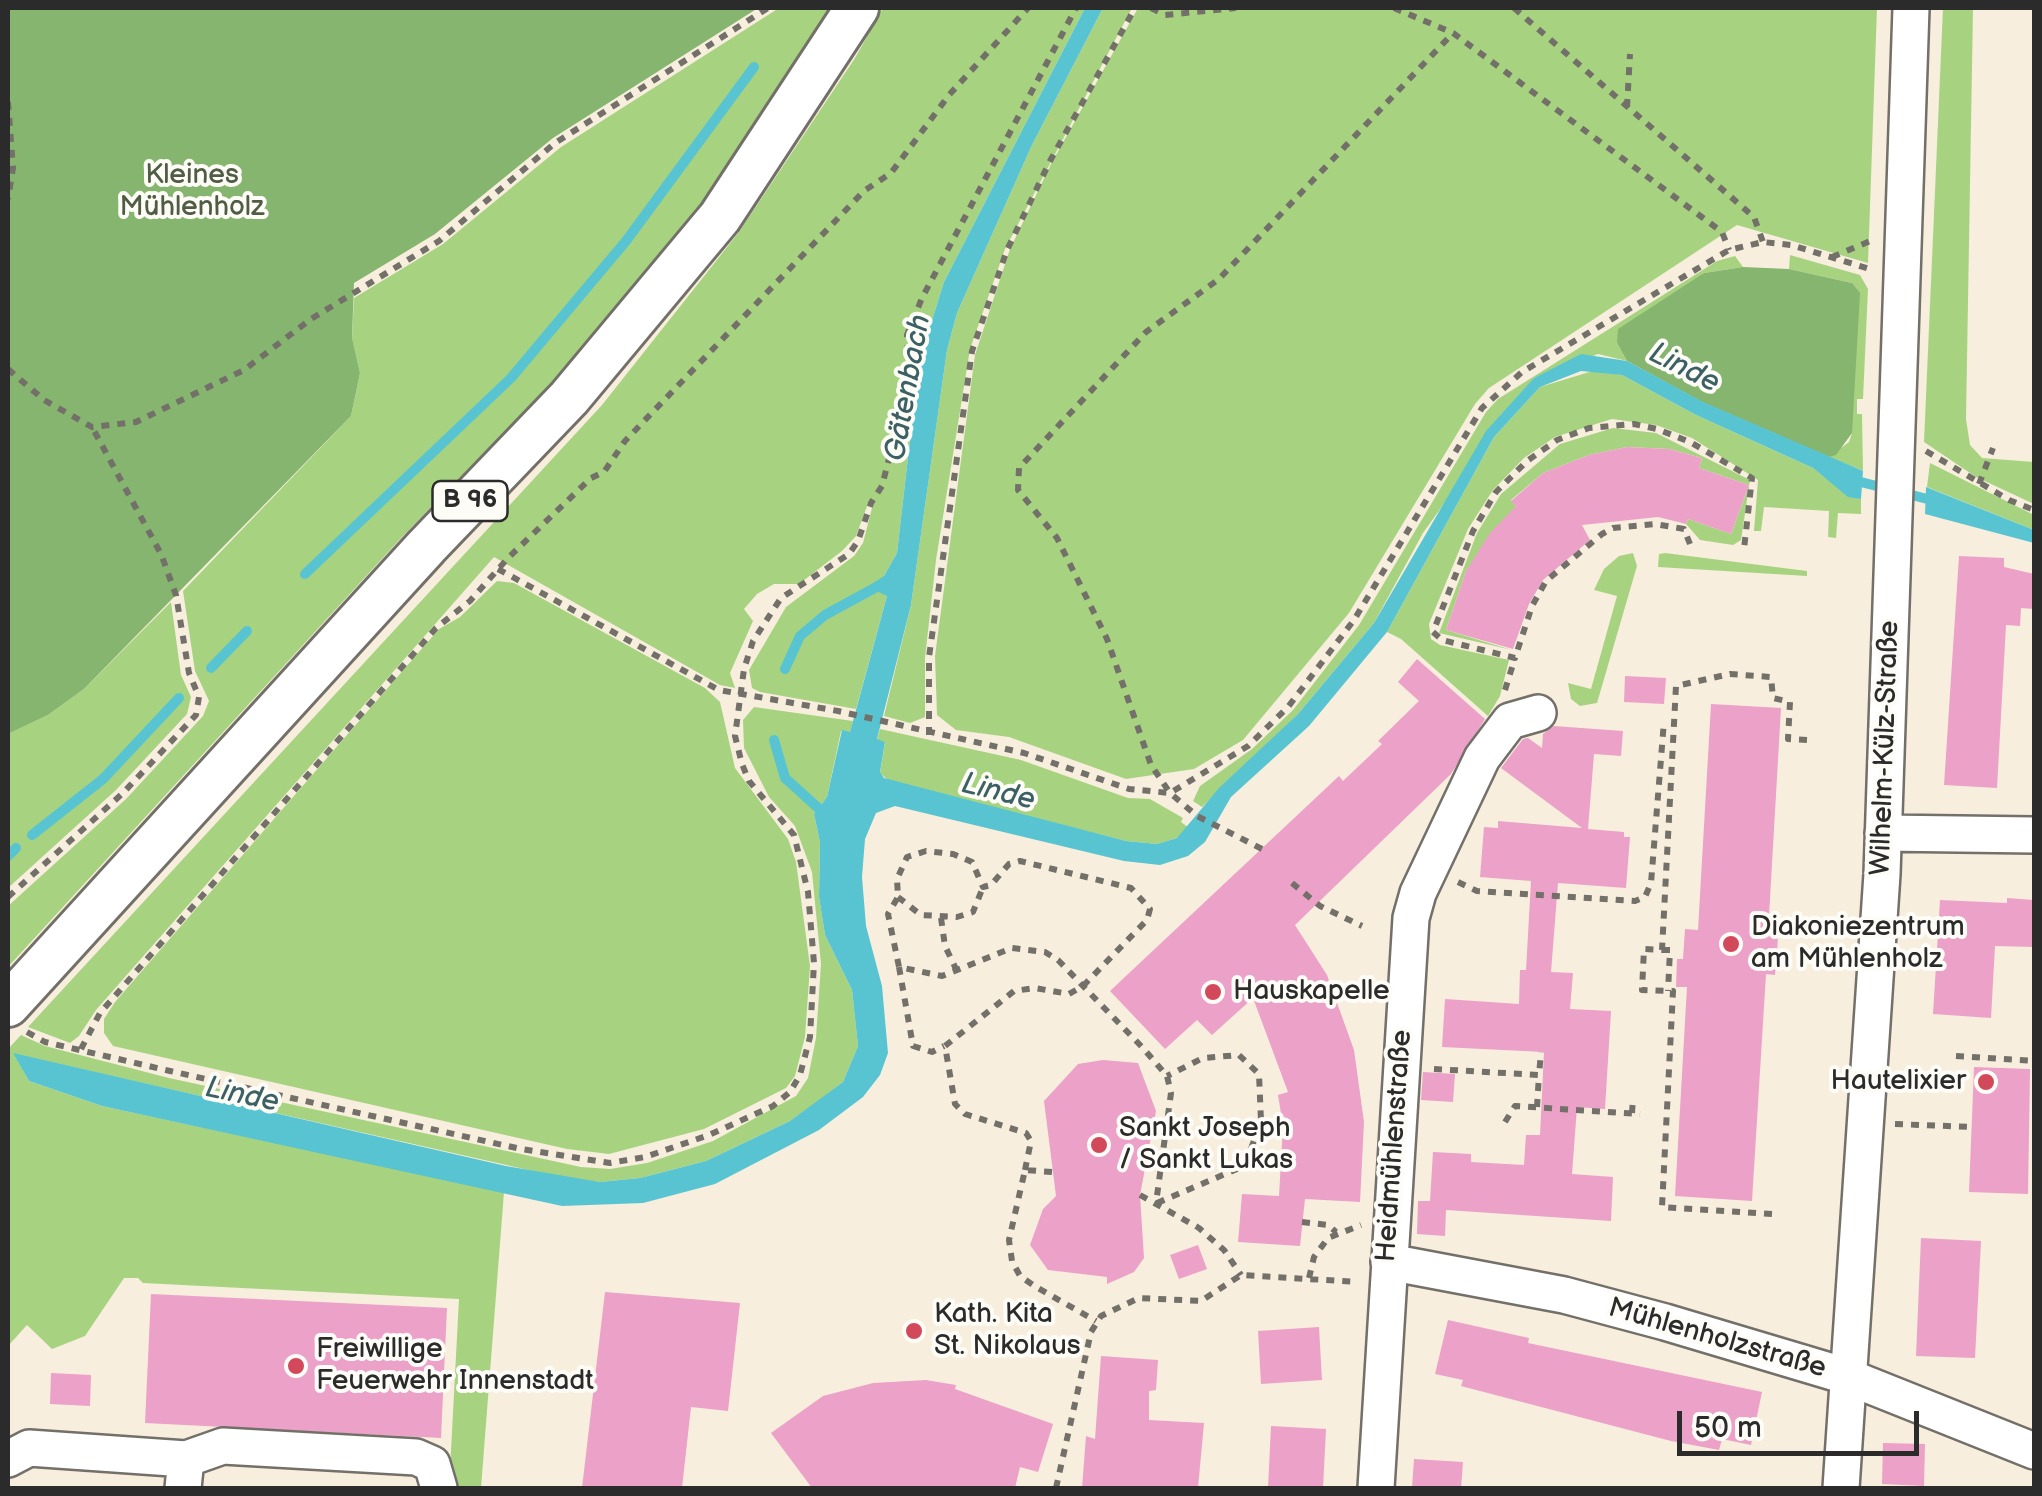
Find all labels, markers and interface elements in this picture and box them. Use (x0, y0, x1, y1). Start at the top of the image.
park label: Kleines Mühlenholz (120, 159, 264, 225)
water label: Gätenbach (878, 312, 940, 464)
water label: Linde (1643, 336, 1725, 402)
road number: B 96 (432, 481, 508, 521)
street label: Wilhelm-Külz-Straße (1865, 620, 1907, 876)
water label: Linde (957, 767, 1039, 819)
place label: Diakoniezentrum am Mühlenholz (1751, 911, 1965, 977)
marker: Diakoniezentrum am Mühlenholz (1720, 933, 1742, 955)
place label: Hauskapelle (1233, 975, 1390, 1009)
marker: Hauskapelle (1202, 981, 1224, 1003)
street label: Heidmühlenstraße (1370, 1029, 1420, 1263)
place label: Hautelixier (1831, 1065, 1966, 1099)
water label: Linde (202, 1071, 282, 1121)
marker: Hautelixier (1975, 1071, 1997, 1093)
place label: Sankt Joseph / Sankt Lukas (1119, 1112, 1293, 1178)
marker: Sankt Joseph / Sankt Lukas (1088, 1134, 1110, 1156)
street label: Mühlenholzstraße (1604, 1292, 1830, 1386)
place label: Kath. Kita St. Nikolaus (934, 1298, 1081, 1364)
marker: Kath. Kita St. Nikolaus (903, 1320, 925, 1342)
place label: Freiwillige Feuerwehr Innenstadt (316, 1333, 594, 1399)
marker: Freiwillige Feuerwehr Innenstadt (285, 1355, 307, 1377)
scale bar (1682, 1391, 1924, 1453)
text: 50 m (1694, 1410, 1762, 1446)

